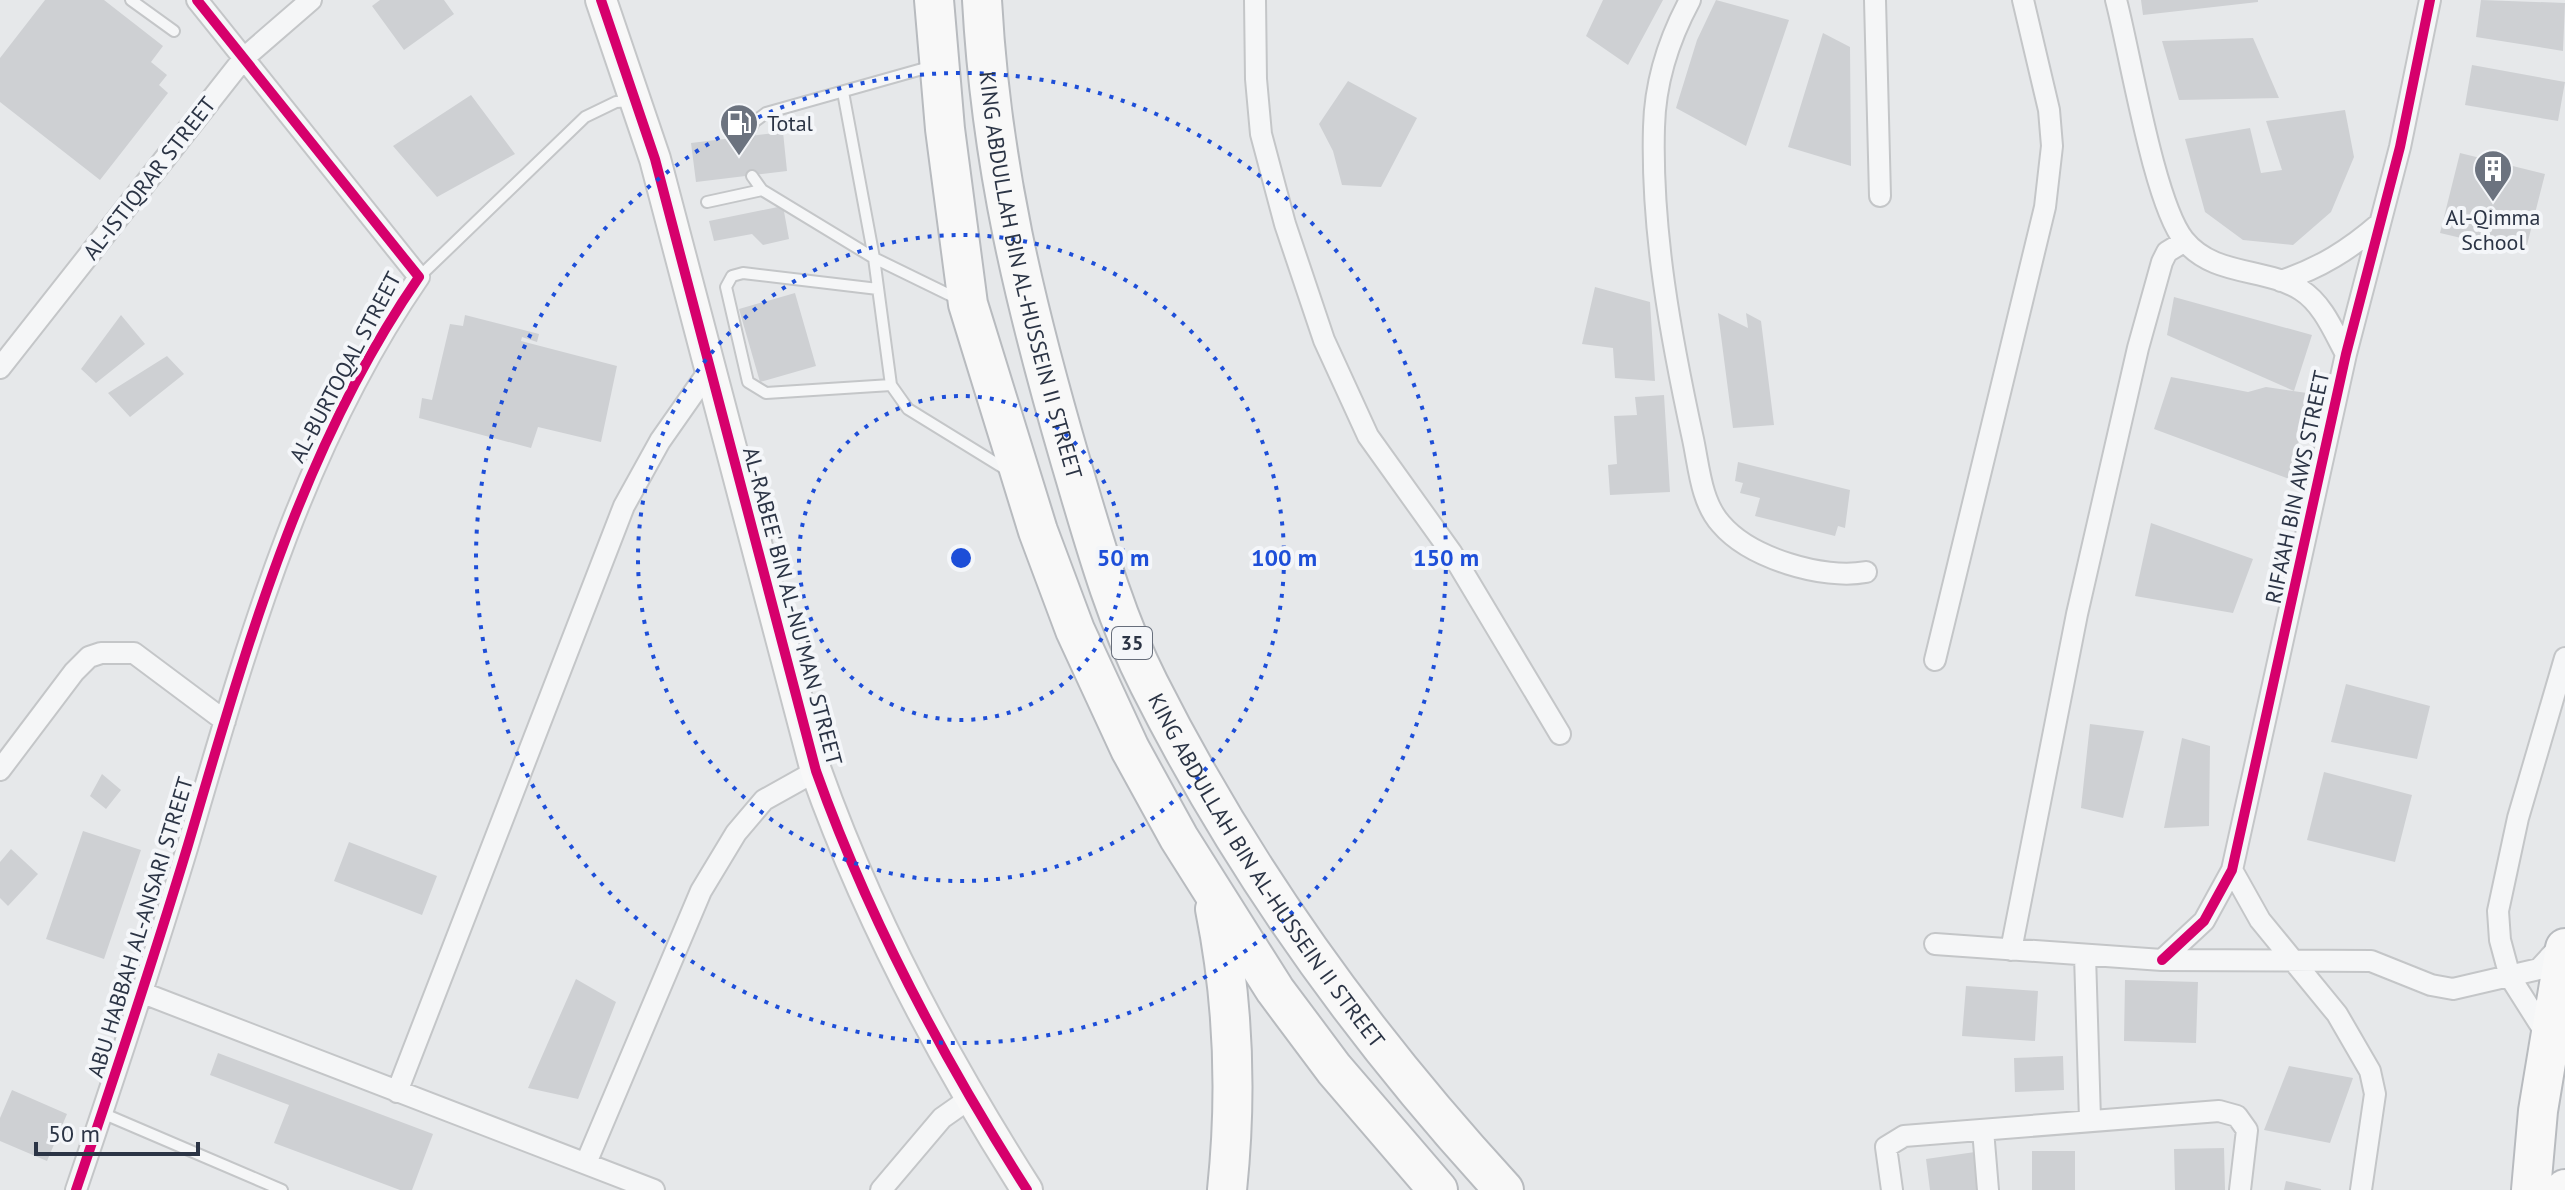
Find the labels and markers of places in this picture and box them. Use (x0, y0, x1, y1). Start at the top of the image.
fuel station icon: Total (718, 102, 760, 157)
place label: Total (767, 109, 814, 137)
building icon: Al-Qimma School (2472, 148, 2514, 203)
place label: Al-Qimma School (2446, 203, 2540, 256)
centre of rings (947, 544, 975, 572)

